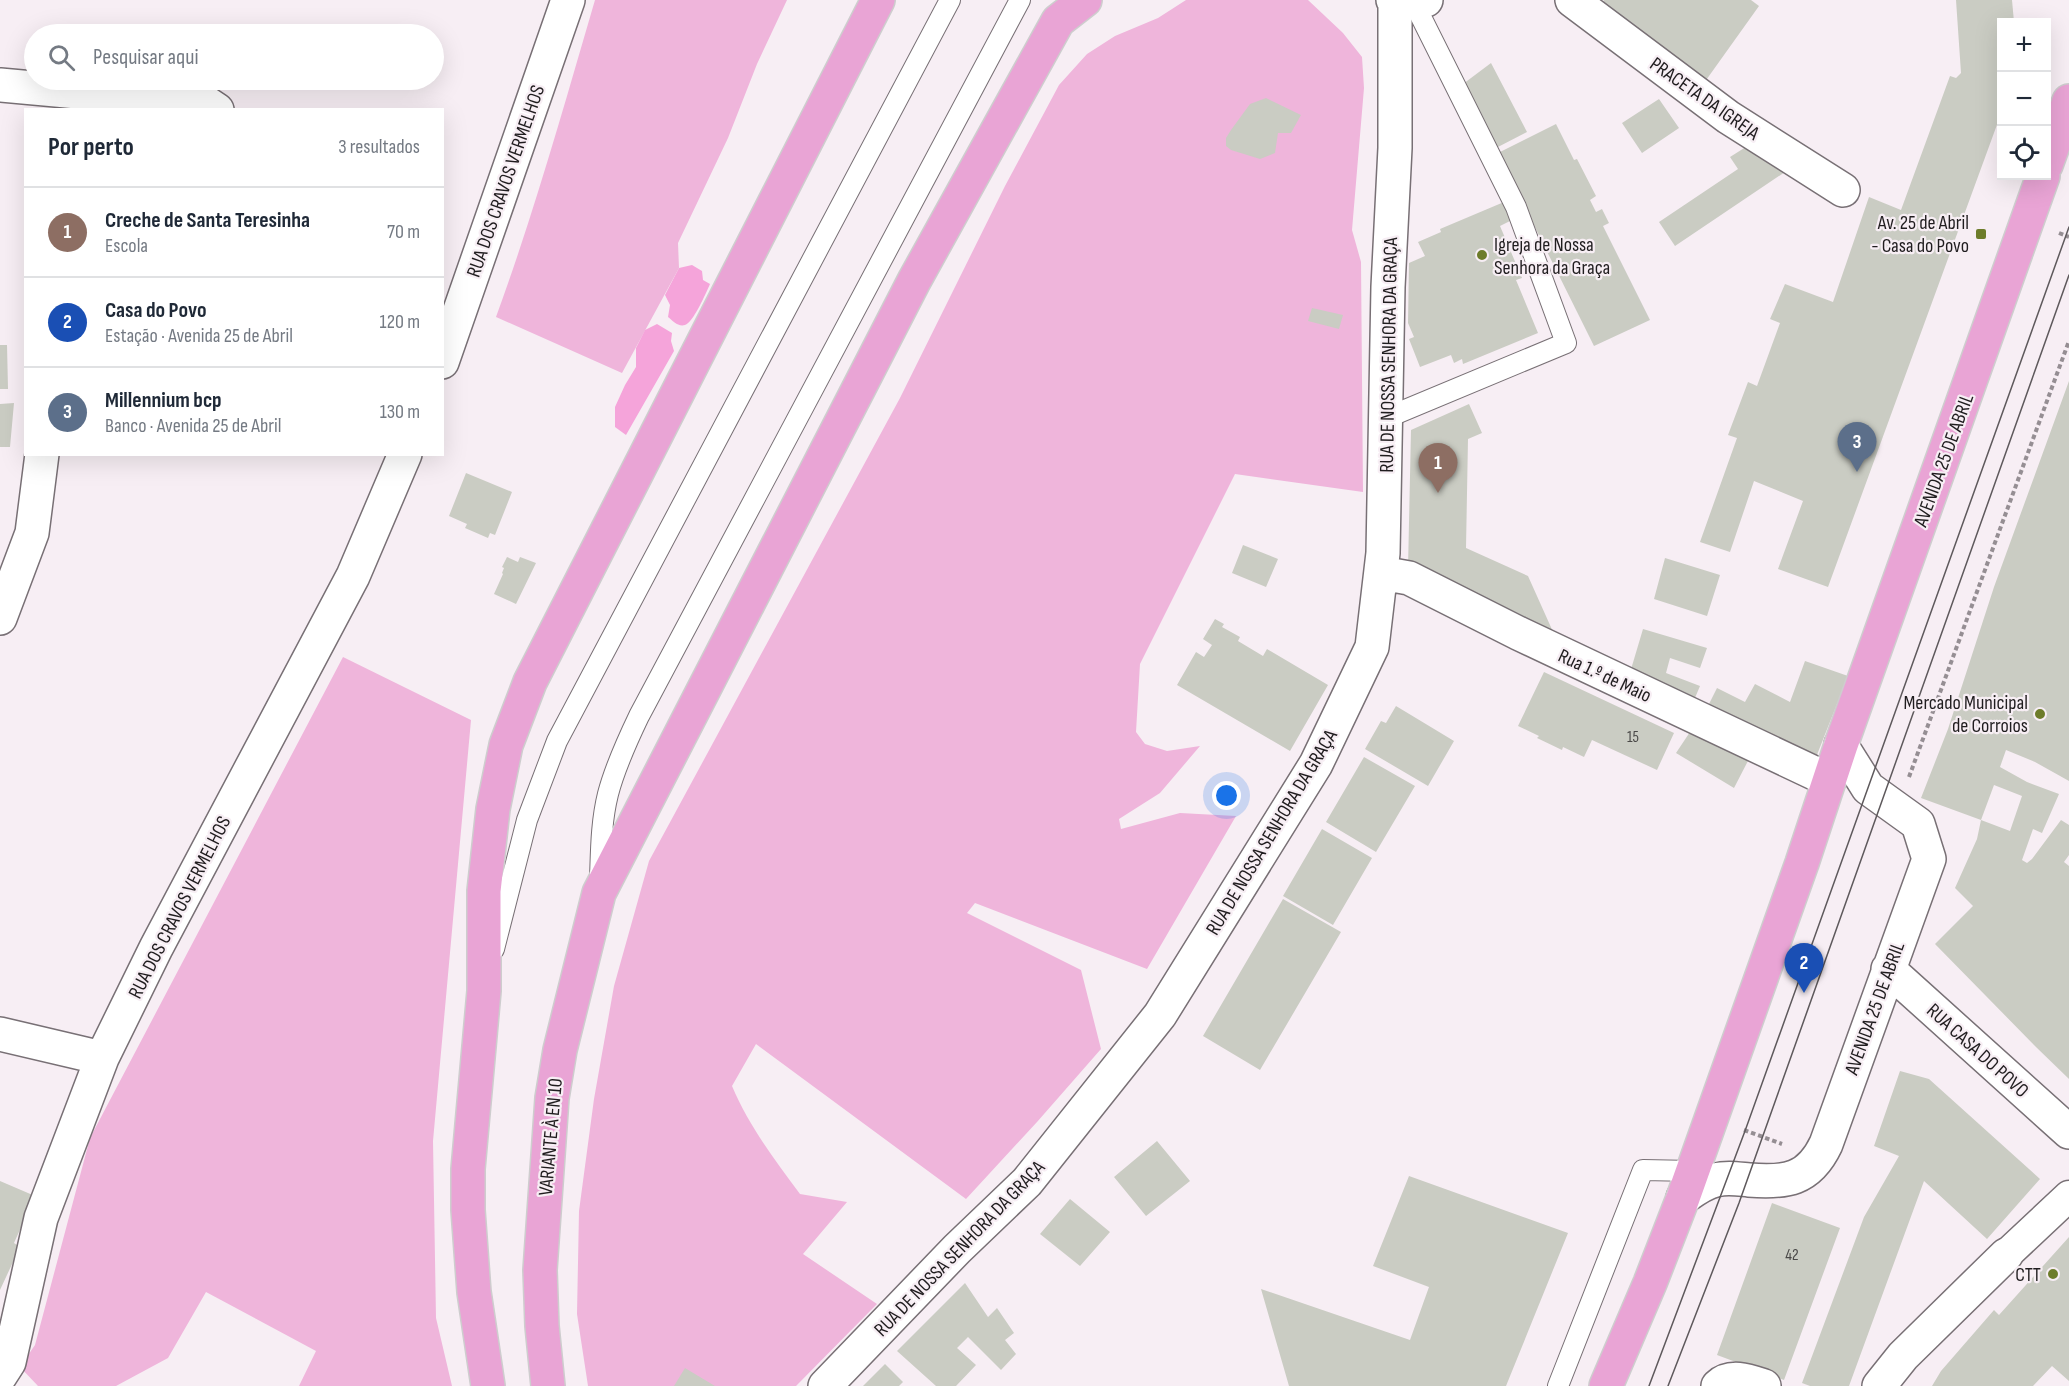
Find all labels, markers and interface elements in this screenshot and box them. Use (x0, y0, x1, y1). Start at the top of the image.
map controls (1997, 18, 2051, 180)
button: + (1997, 18, 2051, 72)
search box (24, 24, 444, 90)
icon: search (45, 41, 78, 74)
text: Pesquisar aqui (93, 44, 198, 71)
street label: PRACETA DA IGREJA (1645, 52, 1764, 146)
button: − (1997, 72, 2051, 126)
street label: RUA DOS CRAVOS VERMELHOS (462, 82, 550, 280)
button: locate (1997, 126, 2051, 180)
text: Por perto (48, 132, 134, 163)
text: 3 resultados (338, 135, 420, 159)
text: Creche de Santa Teresinha (105, 207, 310, 234)
place label: Av. 25 de Abril - Casa do Povo (1871, 211, 1969, 258)
text: 1 (64, 220, 71, 244)
text: 70 m (387, 220, 420, 244)
marker: Av. 25 de Abril - Casa do Povo (1974, 227, 1988, 241)
place label: Igreja de Nossa Senhora da Graça (1494, 233, 1610, 280)
text: Escola (105, 234, 148, 258)
street label: RUA DE NOSSA SENHORA DA GRAÇA (1375, 237, 1403, 473)
marker: Igreja de Nossa Senhora da Graça (1475, 248, 1489, 262)
text: Casa do Povo (105, 297, 207, 324)
text: 2 (63, 310, 72, 334)
text: 120 m (380, 310, 420, 334)
text: Estação · Avenida 25 de Abril (105, 324, 293, 348)
text: Millennium bcp (105, 387, 222, 414)
street label: AVENIDA 25 DE ABRIL (1908, 390, 1979, 531)
text: 3 (63, 400, 72, 424)
text: 130 m (380, 400, 420, 424)
text: Banco · Avenida 25 de Abril (105, 414, 282, 438)
pin: 3 (1838, 422, 1876, 472)
pin: 1 (1418, 444, 1458, 493)
street label: Rua 1.º de Maio (1554, 644, 1655, 708)
place label: Mercado Municipal de Corroios (1903, 691, 2028, 738)
marker: Mercado Municipal de Corroios (2033, 707, 2047, 721)
street label: RUA DE NOSSA SENHORA DA GRAÇA (1201, 725, 1343, 940)
house number: 15 (1627, 728, 1639, 747)
your location (1212, 781, 1241, 810)
street label: RUA DOS CRAVOS VERMELHOS (123, 812, 236, 1003)
street label: AVENIDA 25 DE ABRIL (1839, 938, 1910, 1079)
pin: 2 (1784, 944, 1824, 993)
street label: RUA CASA DO POVO (1921, 999, 2033, 1103)
street label: VARIANTE À EN 10 (534, 1077, 568, 1197)
street label: RUA DE NOSSA SENHORA DA GRAÇA (869, 1155, 1050, 1342)
house number: 42 (1785, 1246, 1799, 1265)
place label: CTT (2015, 1263, 2041, 1287)
marker: CTT (2046, 1267, 2060, 1281)

